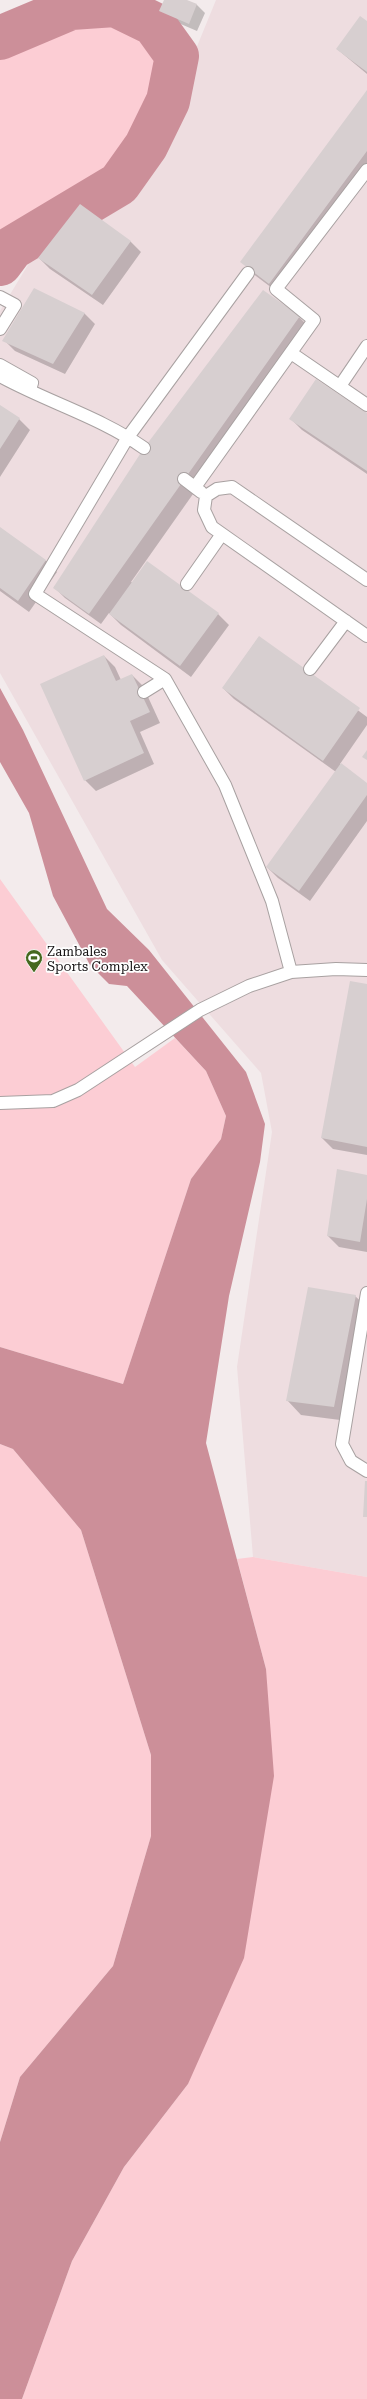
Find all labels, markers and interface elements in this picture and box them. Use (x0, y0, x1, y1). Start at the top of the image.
place label: Zambales Sports Complex (47, 944, 148, 974)
sports icon: Zambales Sports Complex (24, 948, 44, 973)

